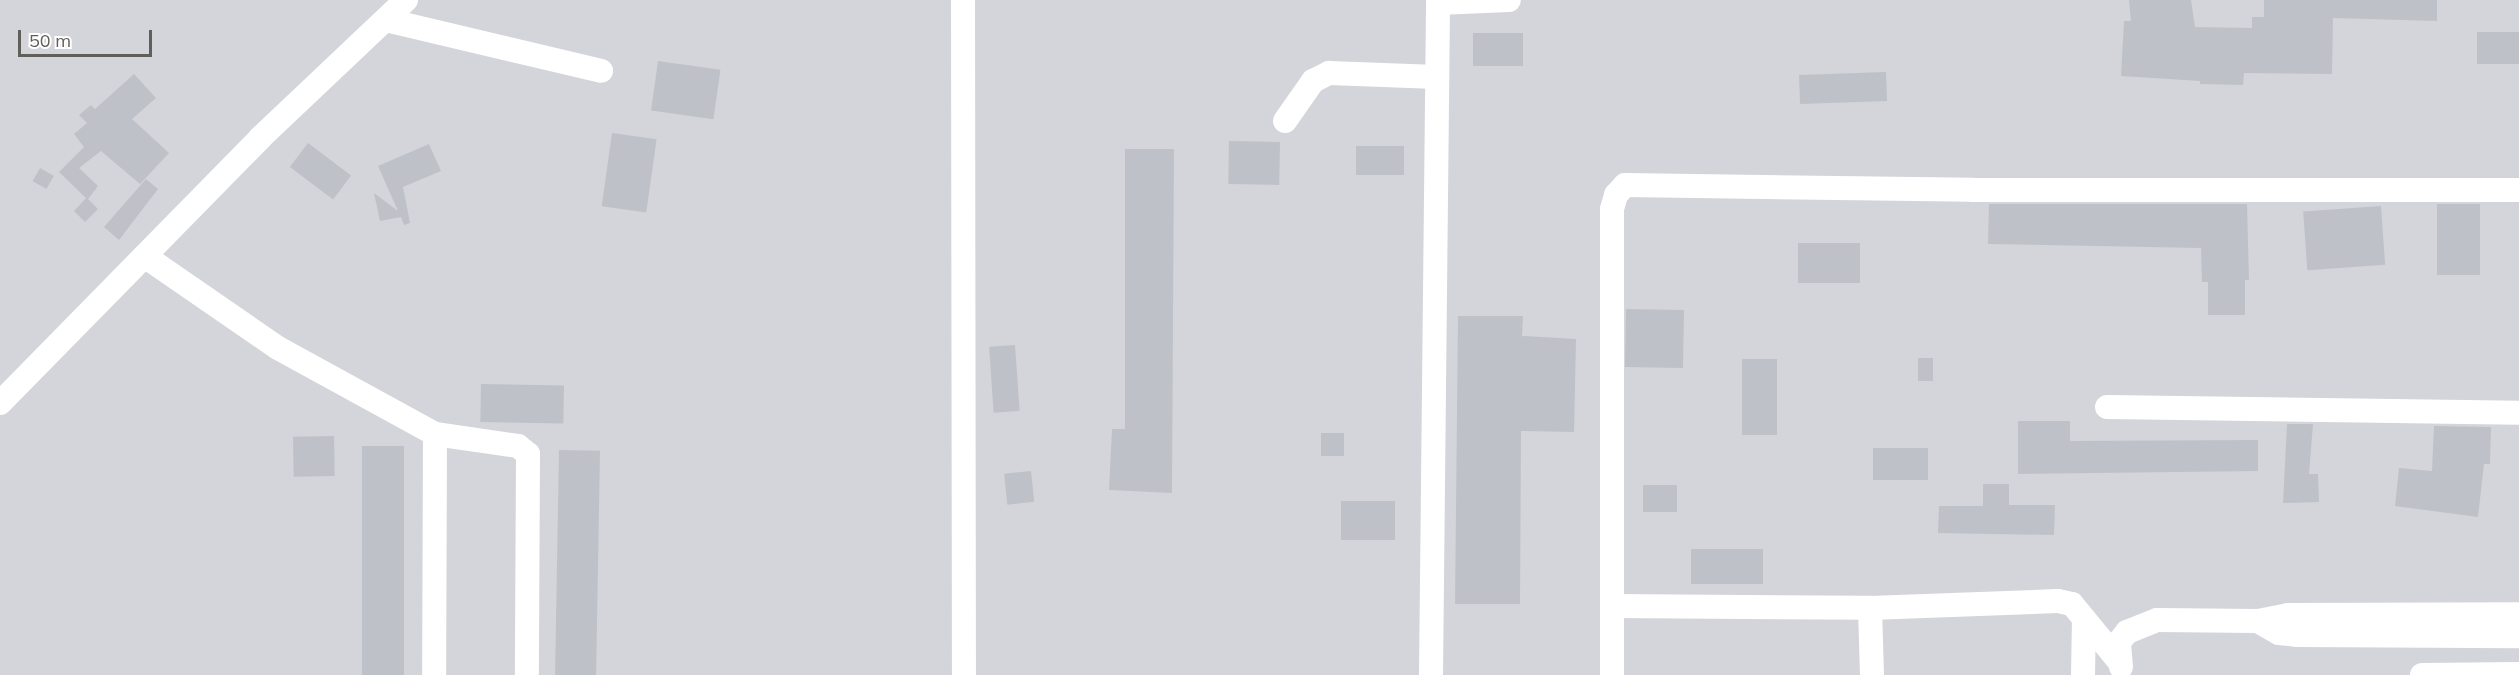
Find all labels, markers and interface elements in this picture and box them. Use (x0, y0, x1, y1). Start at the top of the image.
scale bar (21, 18, 154, 56)
text: 50 m (29, 29, 71, 52)

